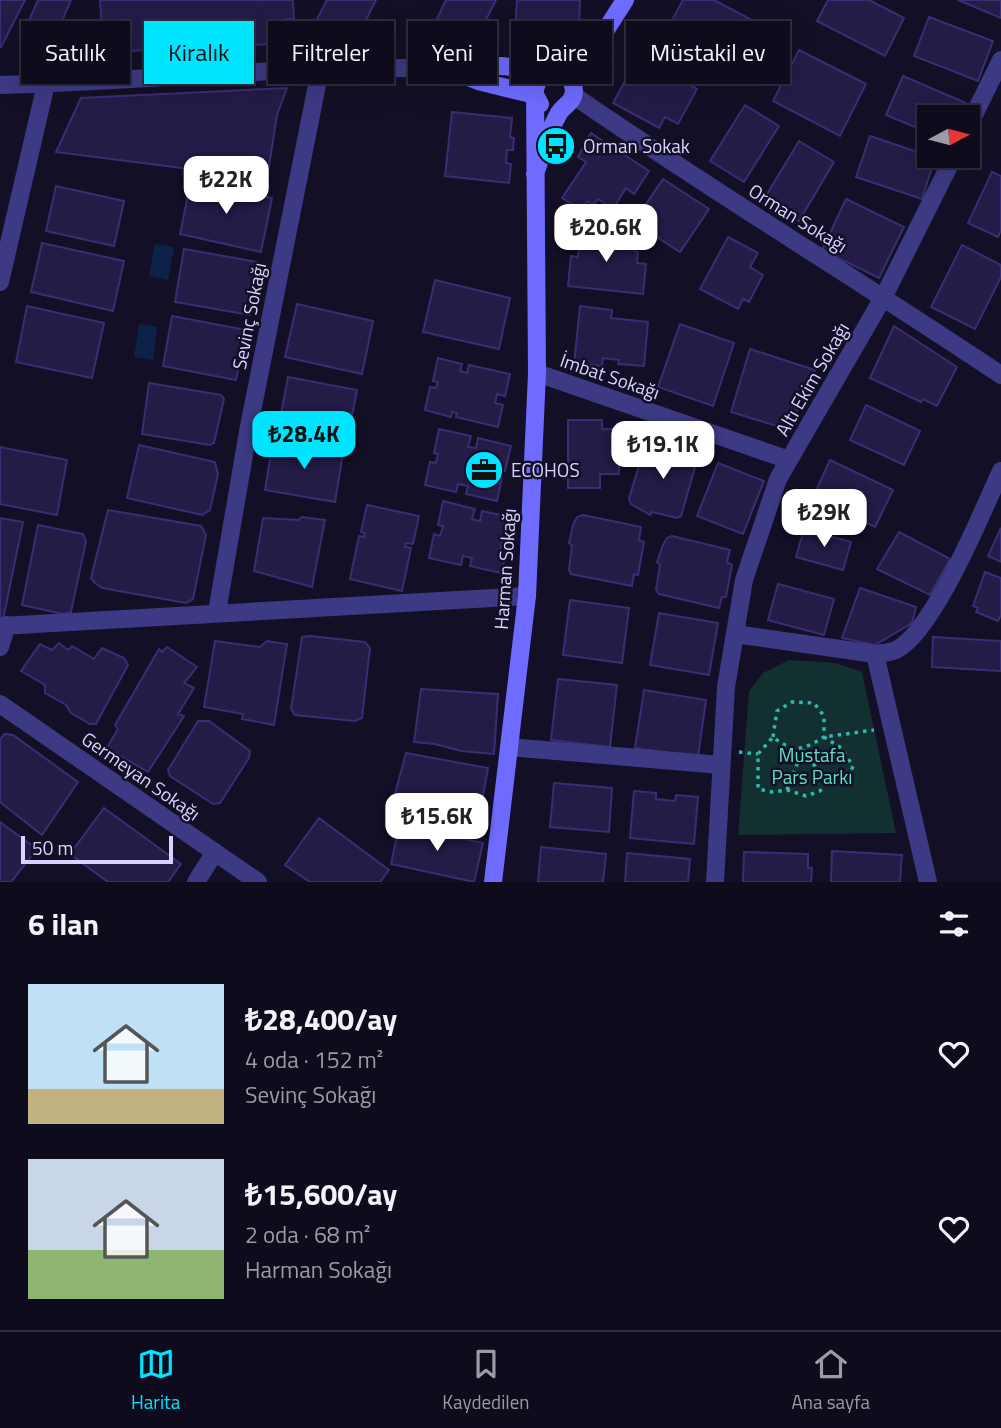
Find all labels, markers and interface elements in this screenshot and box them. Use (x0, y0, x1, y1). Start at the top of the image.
chip: Satılık (21, 21, 130, 84)
chip: Kiralık (144, 21, 254, 84)
chip: Filtreler (268, 21, 394, 84)
chip: Yeni (408, 21, 497, 84)
chip: Daire (511, 21, 612, 84)
chip: Müstakil ev (626, 21, 790, 84)
north arrow (917, 105, 980, 168)
map controls (917, 105, 980, 168)
bus stop icon: Orman Sokak (535, 125, 577, 167)
place label: Orman Sokak (583, 131, 690, 160)
pin: ₺22K (185, 156, 267, 216)
text: ₺22K (200, 161, 252, 196)
street label: Orman Sokağı (743, 176, 853, 259)
pin: ₺20.6K (549, 204, 663, 264)
text: ₺20.6K (570, 209, 642, 244)
street label: Sevinç Sokağı (224, 260, 273, 372)
street label: Altı Ekim Sokağı (767, 316, 856, 441)
street label: İmbat Sokağı (556, 345, 664, 406)
pin: ₺28.4K (247, 412, 361, 471)
text: ₺28.4K (268, 416, 340, 451)
pin: ₺19.1K (606, 421, 720, 481)
text: ₺19.1K (627, 426, 699, 461)
office icon: ECOHOS (463, 449, 505, 491)
place label: ECOHOS (511, 455, 580, 484)
pin: ₺29K (783, 490, 865, 549)
text: ₺29K (798, 494, 850, 529)
street label: Harman Sokağı (486, 507, 523, 631)
street label: Germeyan Sokağı (76, 724, 207, 827)
park label: Mustafa Pars Parkı (772, 740, 852, 791)
pin: ₺15.6K (380, 794, 494, 853)
text: ₺15.6K (401, 798, 473, 833)
scale bar (21, 833, 173, 865)
text: 50 m (32, 833, 73, 862)
text: 6 ilan (28, 901, 99, 947)
icon: filters (935, 905, 973, 943)
text: ₺28,400/ay (245, 996, 397, 1042)
icon: home (84, 1012, 168, 1096)
icon: heart (935, 1035, 973, 1073)
text: 4 oda · 152 m² (245, 1042, 383, 1077)
text: Sevinç Sokağı (245, 1077, 376, 1112)
text: ₺15,600/ay (245, 1171, 397, 1217)
icon: home (84, 1187, 168, 1271)
icon: heart (935, 1210, 973, 1248)
text: 2 oda · 68 m² (245, 1217, 370, 1252)
text: Harman Sokağı (245, 1252, 392, 1287)
tab: Harita (131, 1345, 180, 1416)
tab: Kaydedilen (442, 1345, 530, 1416)
tab: Ana sayfa (792, 1345, 870, 1416)

